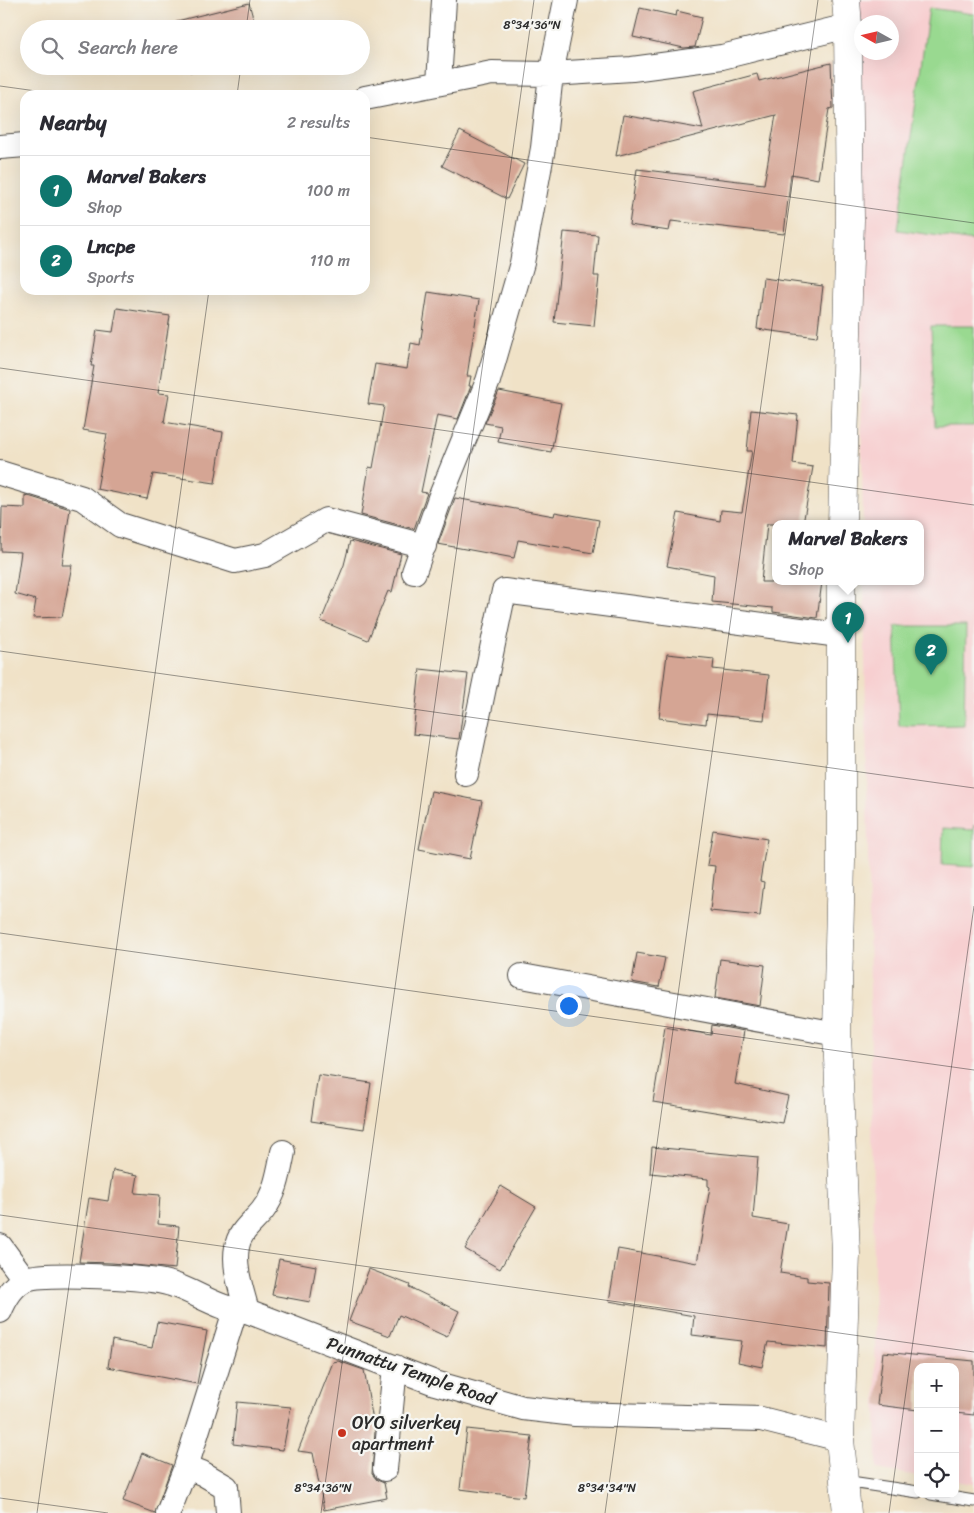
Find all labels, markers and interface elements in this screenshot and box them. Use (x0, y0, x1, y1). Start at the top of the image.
text: 8°34'36"N (503, 14, 561, 36)
north arrow (854, 15, 899, 60)
search box (20, 20, 370, 75)
text: Search here (78, 31, 178, 64)
icon: search (38, 34, 66, 62)
text: Nearby (40, 104, 106, 142)
text: 2 results (287, 108, 350, 137)
text: Marvel Bakers (87, 160, 206, 193)
text: 1 (53, 176, 59, 205)
text: 100 m (306, 176, 350, 205)
text: Shop (87, 193, 122, 222)
text: Lncpe (87, 230, 135, 263)
text: 2 (51, 246, 61, 275)
text: 110 m (310, 246, 350, 275)
text: Sports (87, 263, 134, 292)
popup (772, 520, 924, 585)
text: Marvel Bakers (789, 522, 907, 555)
text: Shop (789, 555, 824, 584)
pin: 1 (832, 602, 864, 643)
pin: 2 (915, 634, 947, 675)
your location (556, 993, 582, 1019)
street label: Punnattu Temple Road (322, 1327, 501, 1415)
map controls (914, 1363, 959, 1498)
button: + (914, 1363, 959, 1408)
place label: OYO silverkey apartment (352, 1407, 462, 1460)
button: − (914, 1408, 959, 1453)
marker: OYO silverkey apartment (336, 1427, 348, 1439)
button: locate (914, 1453, 959, 1498)
text: 8°34'36"N (294, 1477, 352, 1499)
text: 8°34'34"N (578, 1477, 637, 1499)

